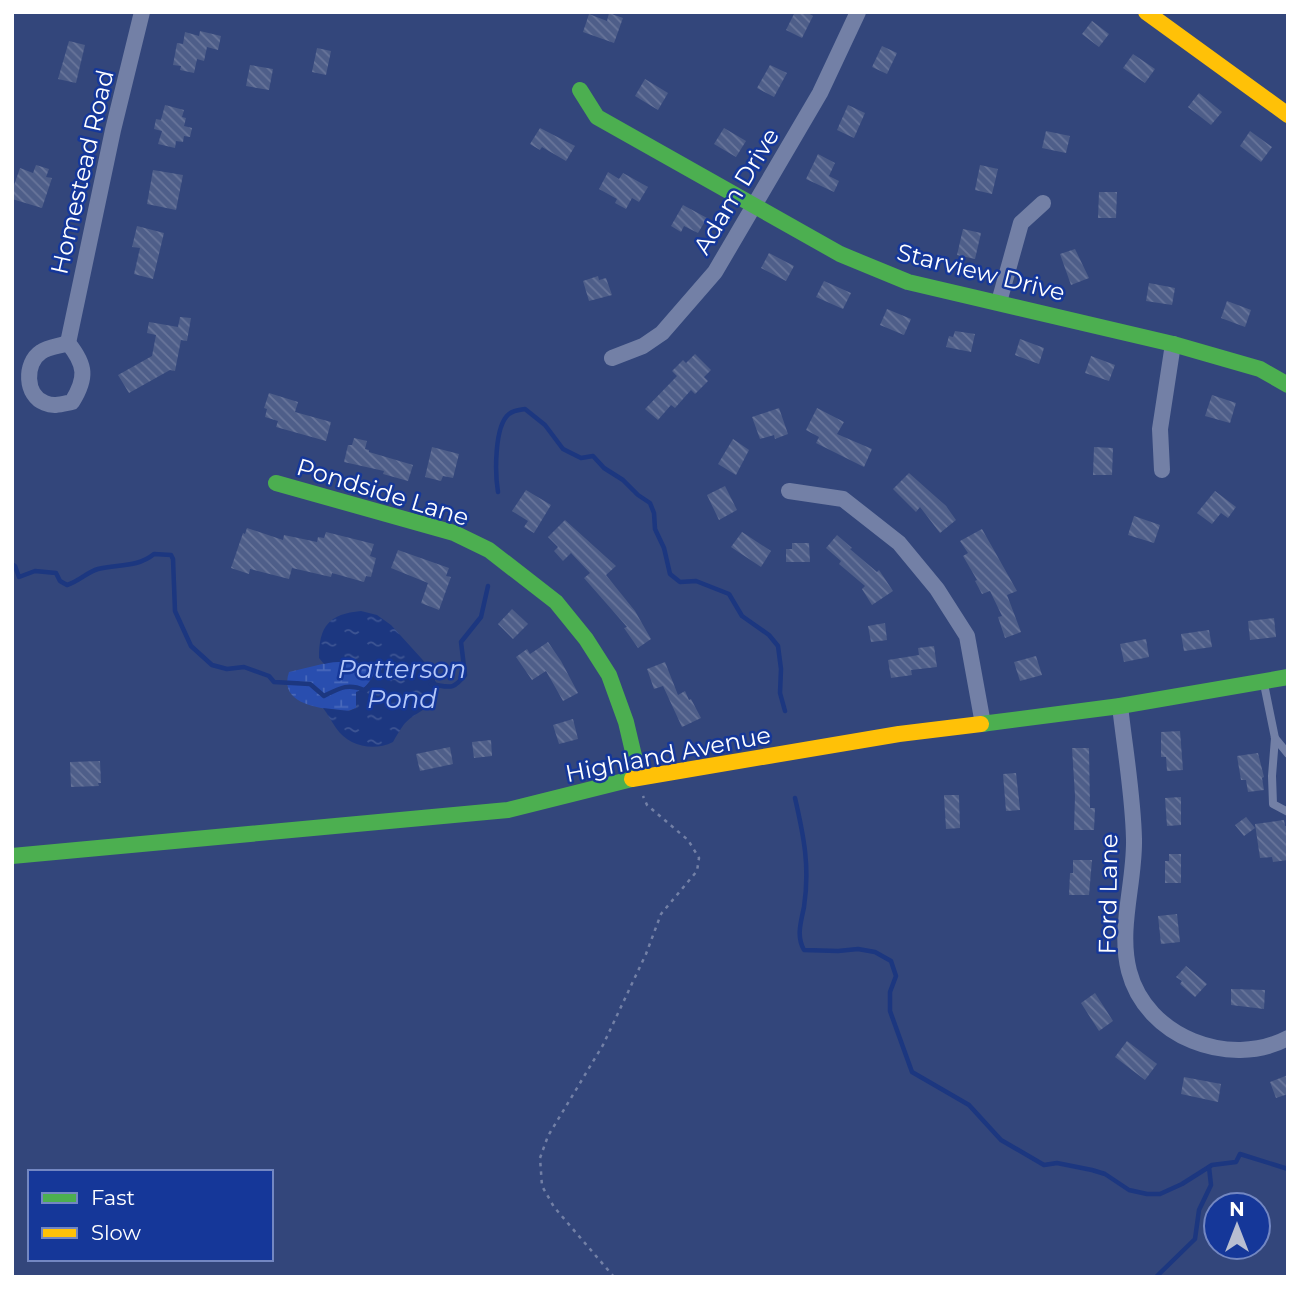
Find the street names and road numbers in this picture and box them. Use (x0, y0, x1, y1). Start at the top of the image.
street label: Homestead Road (44, 67, 120, 277)
street label: Adam Drive (687, 123, 785, 259)
street label: Starview Drive (894, 237, 1068, 307)
street label: Pondside Lane (293, 452, 473, 532)
street label: Highland Avenue (563, 720, 773, 788)
street label: Ford Lane (1092, 833, 1124, 955)

